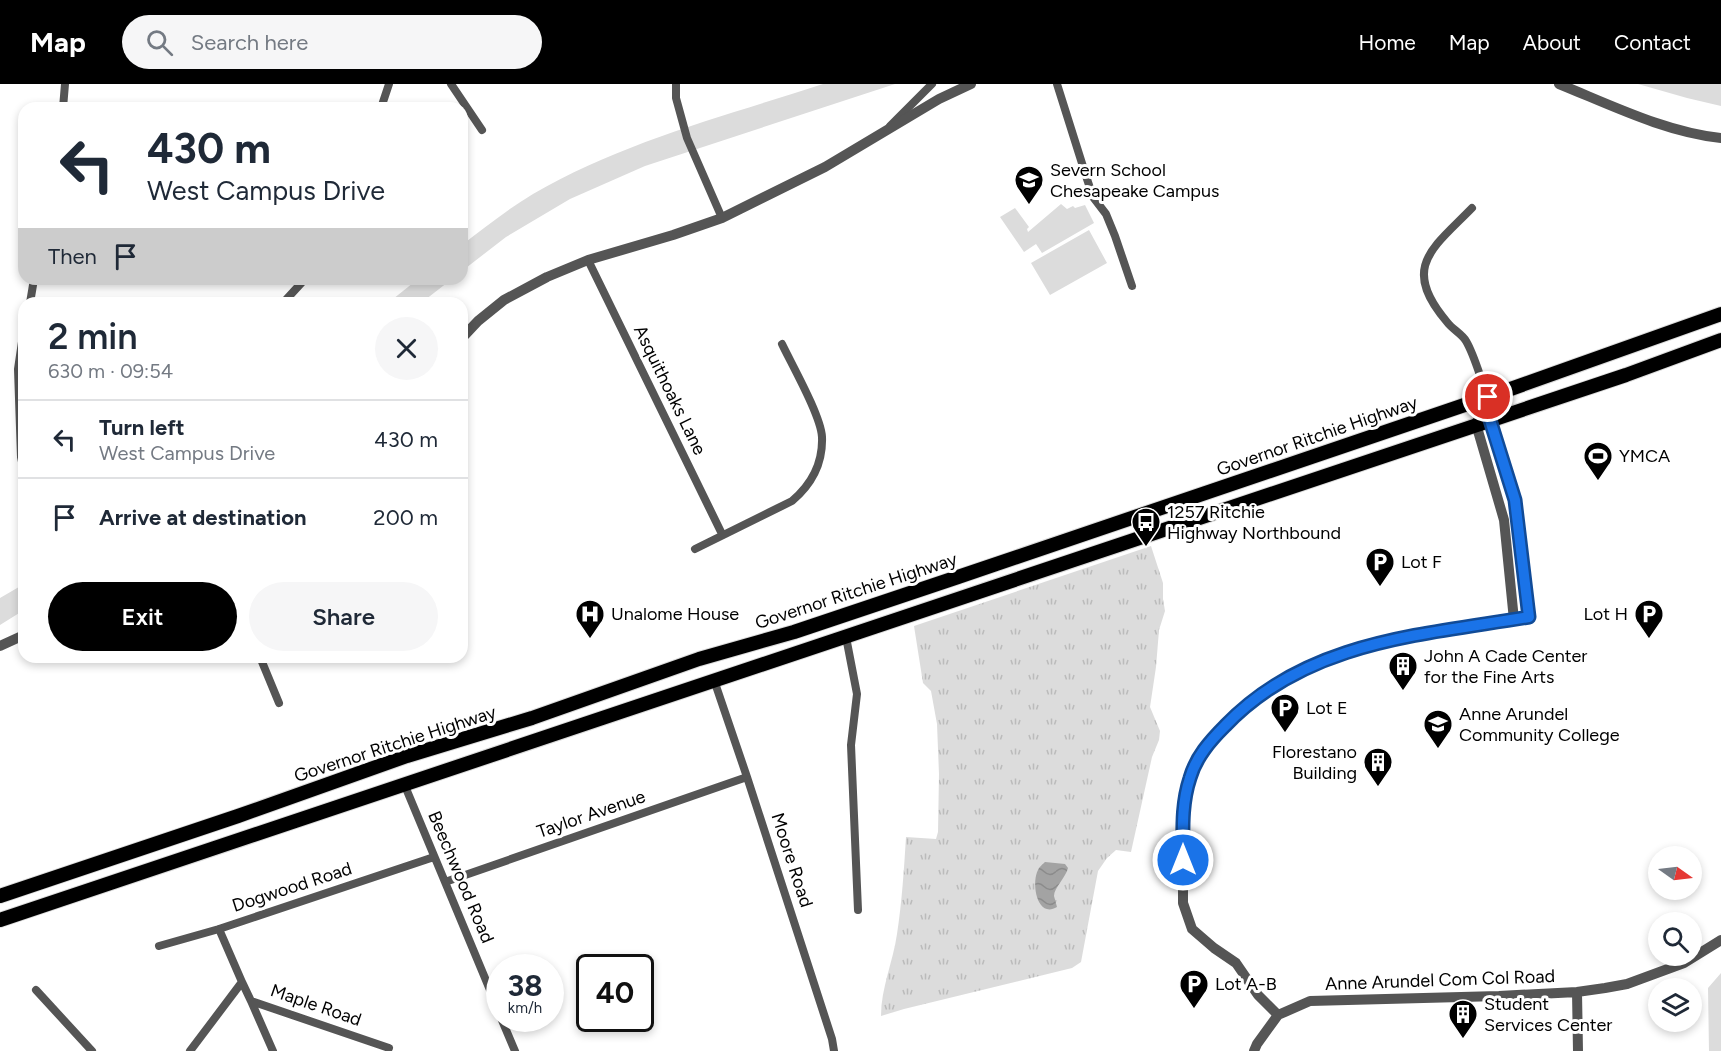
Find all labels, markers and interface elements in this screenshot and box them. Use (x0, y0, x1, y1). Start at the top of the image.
search box (122, 15, 542, 69)
text: Map (30, 25, 86, 59)
icon: search (143, 26, 176, 59)
text: Search here (191, 29, 308, 56)
text: Home (1359, 30, 1416, 55)
text: Map (1449, 30, 1490, 55)
text: About (1523, 30, 1581, 55)
text: Contact (1614, 30, 1691, 55)
text: 430 m (147, 123, 271, 174)
icon: left (48, 126, 126, 204)
place label: Severn School Chesapeake Campus (1050, 159, 1219, 202)
school or university icon: Severn School Chesapeake Campus (1013, 164, 1045, 206)
text: West Campus Drive (147, 174, 385, 207)
icon: arrive (109, 240, 142, 273)
text: Then (48, 243, 97, 270)
text: 2 min (48, 315, 138, 358)
button: close (375, 317, 438, 380)
street label: Asquithoaks Lane (629, 322, 711, 459)
text: 630 m · 09:54 (48, 359, 173, 383)
pin (1462, 371, 1513, 422)
icon: arrive (1471, 380, 1504, 413)
street label: Governor Ritchie Highway (1214, 391, 1421, 481)
text: Turn left (99, 414, 185, 441)
icon: left (48, 423, 81, 456)
text: 430 m (374, 426, 438, 453)
sports icon: YMCA (1582, 440, 1614, 482)
text: West Campus Drive (99, 441, 275, 465)
place label: YMCA (1619, 445, 1670, 467)
icon: arrive (48, 501, 81, 534)
place label: 1257 Ritchie Highway Northbound (1167, 501, 1341, 544)
text: Arrive at destination (99, 504, 307, 531)
text: 200 m (373, 504, 438, 531)
bus stop icon: 1257 Ritchie Highway Northbound (1130, 506, 1162, 548)
parking icon: Lot F (1364, 546, 1396, 588)
street label: Governor Ritchie Highway (752, 548, 960, 634)
place label: Lot F (1401, 551, 1442, 573)
button: Exit (48, 582, 237, 651)
button: Share (249, 582, 438, 651)
hospital icon: Unalome House (574, 598, 606, 640)
parking icon: Lot H (1633, 598, 1665, 640)
place label: Unalome House (611, 603, 739, 625)
place label: Lot H (1583, 603, 1628, 625)
place label: John A Cade Center for the Fine Arts (1424, 645, 1587, 688)
building icon: John A Cade Center for the Fine Arts (1387, 650, 1419, 692)
parking icon: Lot E (1269, 692, 1301, 734)
place label: Lot E (1306, 697, 1348, 719)
street label: Governor Ritchie Highway (291, 701, 499, 787)
place label: Anne Arundel Community College (1459, 703, 1620, 746)
school or university icon: Anne Arundel Community College (1422, 708, 1454, 750)
place label: Florestano Building (1272, 741, 1357, 784)
building icon: Florestano Building (1362, 746, 1394, 788)
street label: Taylor Avenue (534, 785, 648, 843)
street label: Beechwood Road (423, 808, 499, 946)
street label: Moore Road (766, 810, 818, 910)
position arrow (1151, 828, 1215, 892)
north arrow (1648, 846, 1702, 900)
map controls (1648, 846, 1702, 1032)
street label: Dogwood Road (229, 857, 355, 917)
button: search (1648, 912, 1702, 966)
speed limit sign: 40 (576, 954, 654, 1032)
street label: Anne Arundel Com Col Road (1325, 965, 1555, 995)
text: 38 (507, 967, 543, 1004)
parking icon: Lot A-B (1178, 968, 1210, 1010)
place label: Lot A-B (1215, 973, 1277, 995)
button: layers (1648, 978, 1702, 1032)
street label: Maple Road (268, 979, 364, 1031)
place label: Student Services Center (1484, 993, 1612, 1036)
building icon: Student Services Center (1447, 998, 1479, 1040)
text: km/h (508, 999, 542, 1017)

